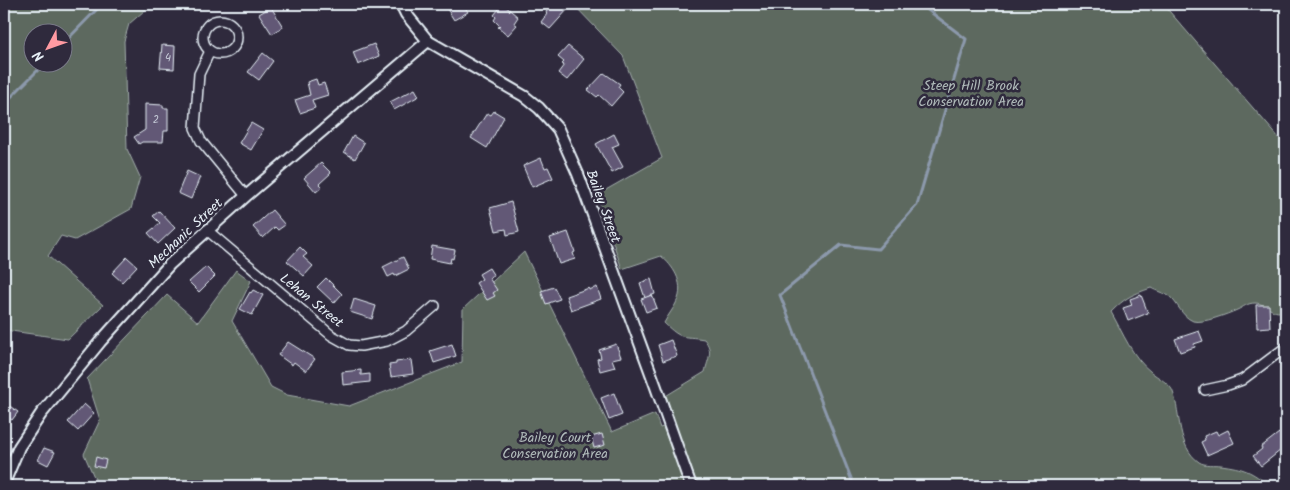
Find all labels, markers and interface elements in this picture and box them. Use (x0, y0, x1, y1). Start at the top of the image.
north arrow (22, 22, 72, 72)
text: N (28, 45, 50, 66)
house number: 4 (165, 49, 171, 67)
park label: Steep Hill Brook Conservation Area (918, 75, 1024, 113)
house number: 2 (153, 111, 159, 129)
street label: Bailey Street (580, 167, 627, 246)
street label: Mechanic Street (143, 193, 229, 274)
street label: Lehan Street (275, 268, 349, 334)
park label: Bailey Court Conservation Area (502, 427, 608, 465)

